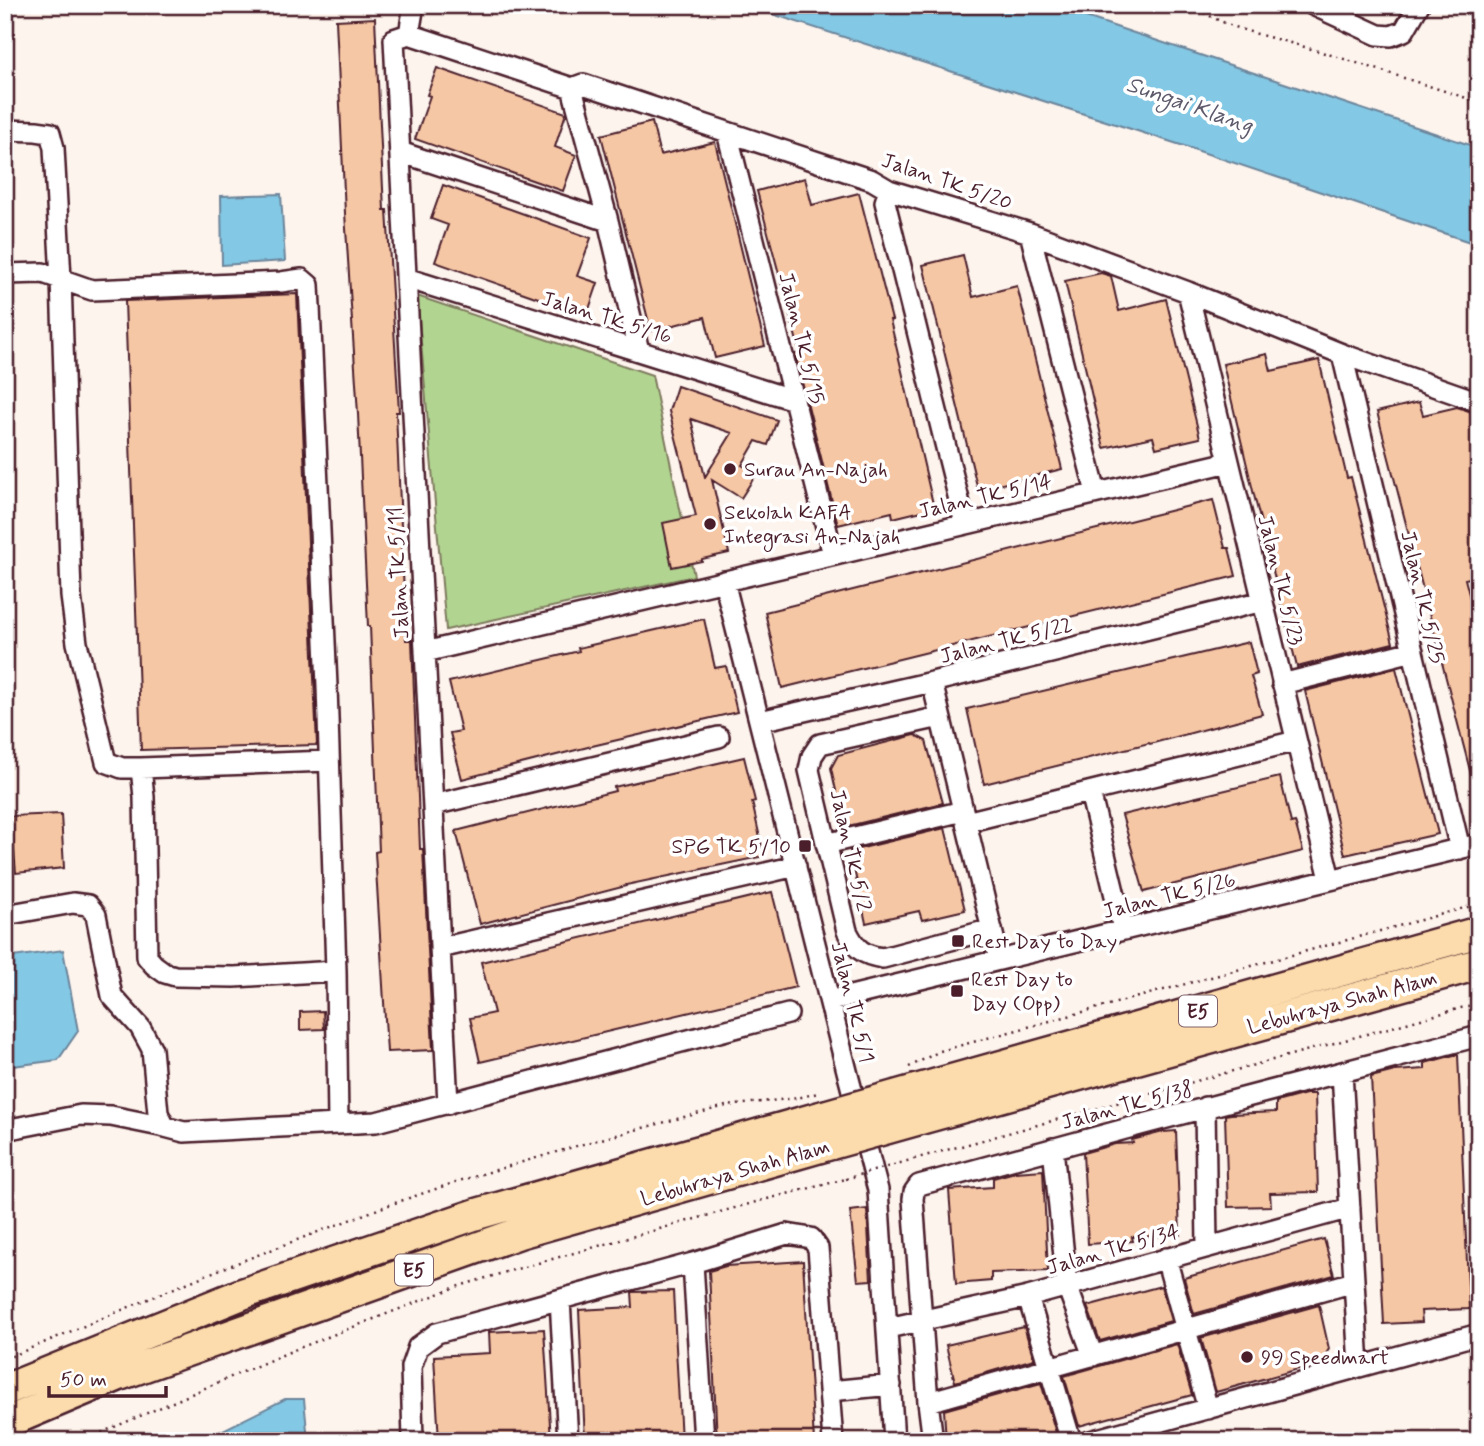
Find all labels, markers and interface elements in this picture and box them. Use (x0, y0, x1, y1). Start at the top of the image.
water label: Sungai Klang (1121, 70, 1258, 144)
street label: Jalan TK 5/20 (878, 146, 1016, 217)
street label: Jalan TK 5/15 (771, 269, 831, 407)
street label: Jalan TK 5/16 (538, 285, 675, 351)
place label: Surau An-Najah (744, 456, 888, 484)
marker: Surau An-Najah (722, 461, 738, 477)
street label: Jalan TK 5/14 (916, 468, 1055, 526)
place label: Sekolah KAFA Integrasi An-Najah (724, 499, 900, 552)
street label: Jalan TK 5/11 (382, 506, 416, 640)
street label: Jalan TK 5/23 (1250, 512, 1310, 648)
marker: Sekolah KAFA Integrasi An-Najah (702, 516, 718, 532)
street label: Jalan TK 5/25 (1393, 528, 1451, 666)
street label: Jalan TK 5/22 (937, 611, 1075, 671)
street label: Jalan TK 5/2 (822, 786, 878, 914)
place label: SPG TK 5/10 (672, 833, 791, 861)
marker: SPG TK 5/10 (797, 838, 813, 854)
street label: Jalan TK 5/26 (1100, 866, 1239, 926)
place label: Rest Day to Day (972, 928, 1117, 956)
marker: Rest Day to Day (950, 933, 966, 949)
street label: Jalan TK 5/1 (823, 939, 881, 1066)
street label: Lebuhraya Shah Alam (1244, 964, 1440, 1042)
place label: Rest Day to Day (Opp) (971, 966, 1073, 1018)
marker: Rest Day to Day (Opp) (949, 983, 965, 999)
road number: E5 (1179, 995, 1217, 1026)
street label: Jalan TK 5/38 (1058, 1075, 1196, 1137)
street label: Lebuhraya Shah Alam (638, 1133, 833, 1213)
street label: Jalan TK 5/34 (1044, 1218, 1183, 1282)
road number: E5 (395, 1254, 433, 1286)
place label: 99 Speedmart (1261, 1344, 1389, 1372)
marker: 99 Speedmart (1239, 1349, 1255, 1365)
scale bar (49, 1355, 166, 1399)
text: 50 m (60, 1366, 107, 1394)

